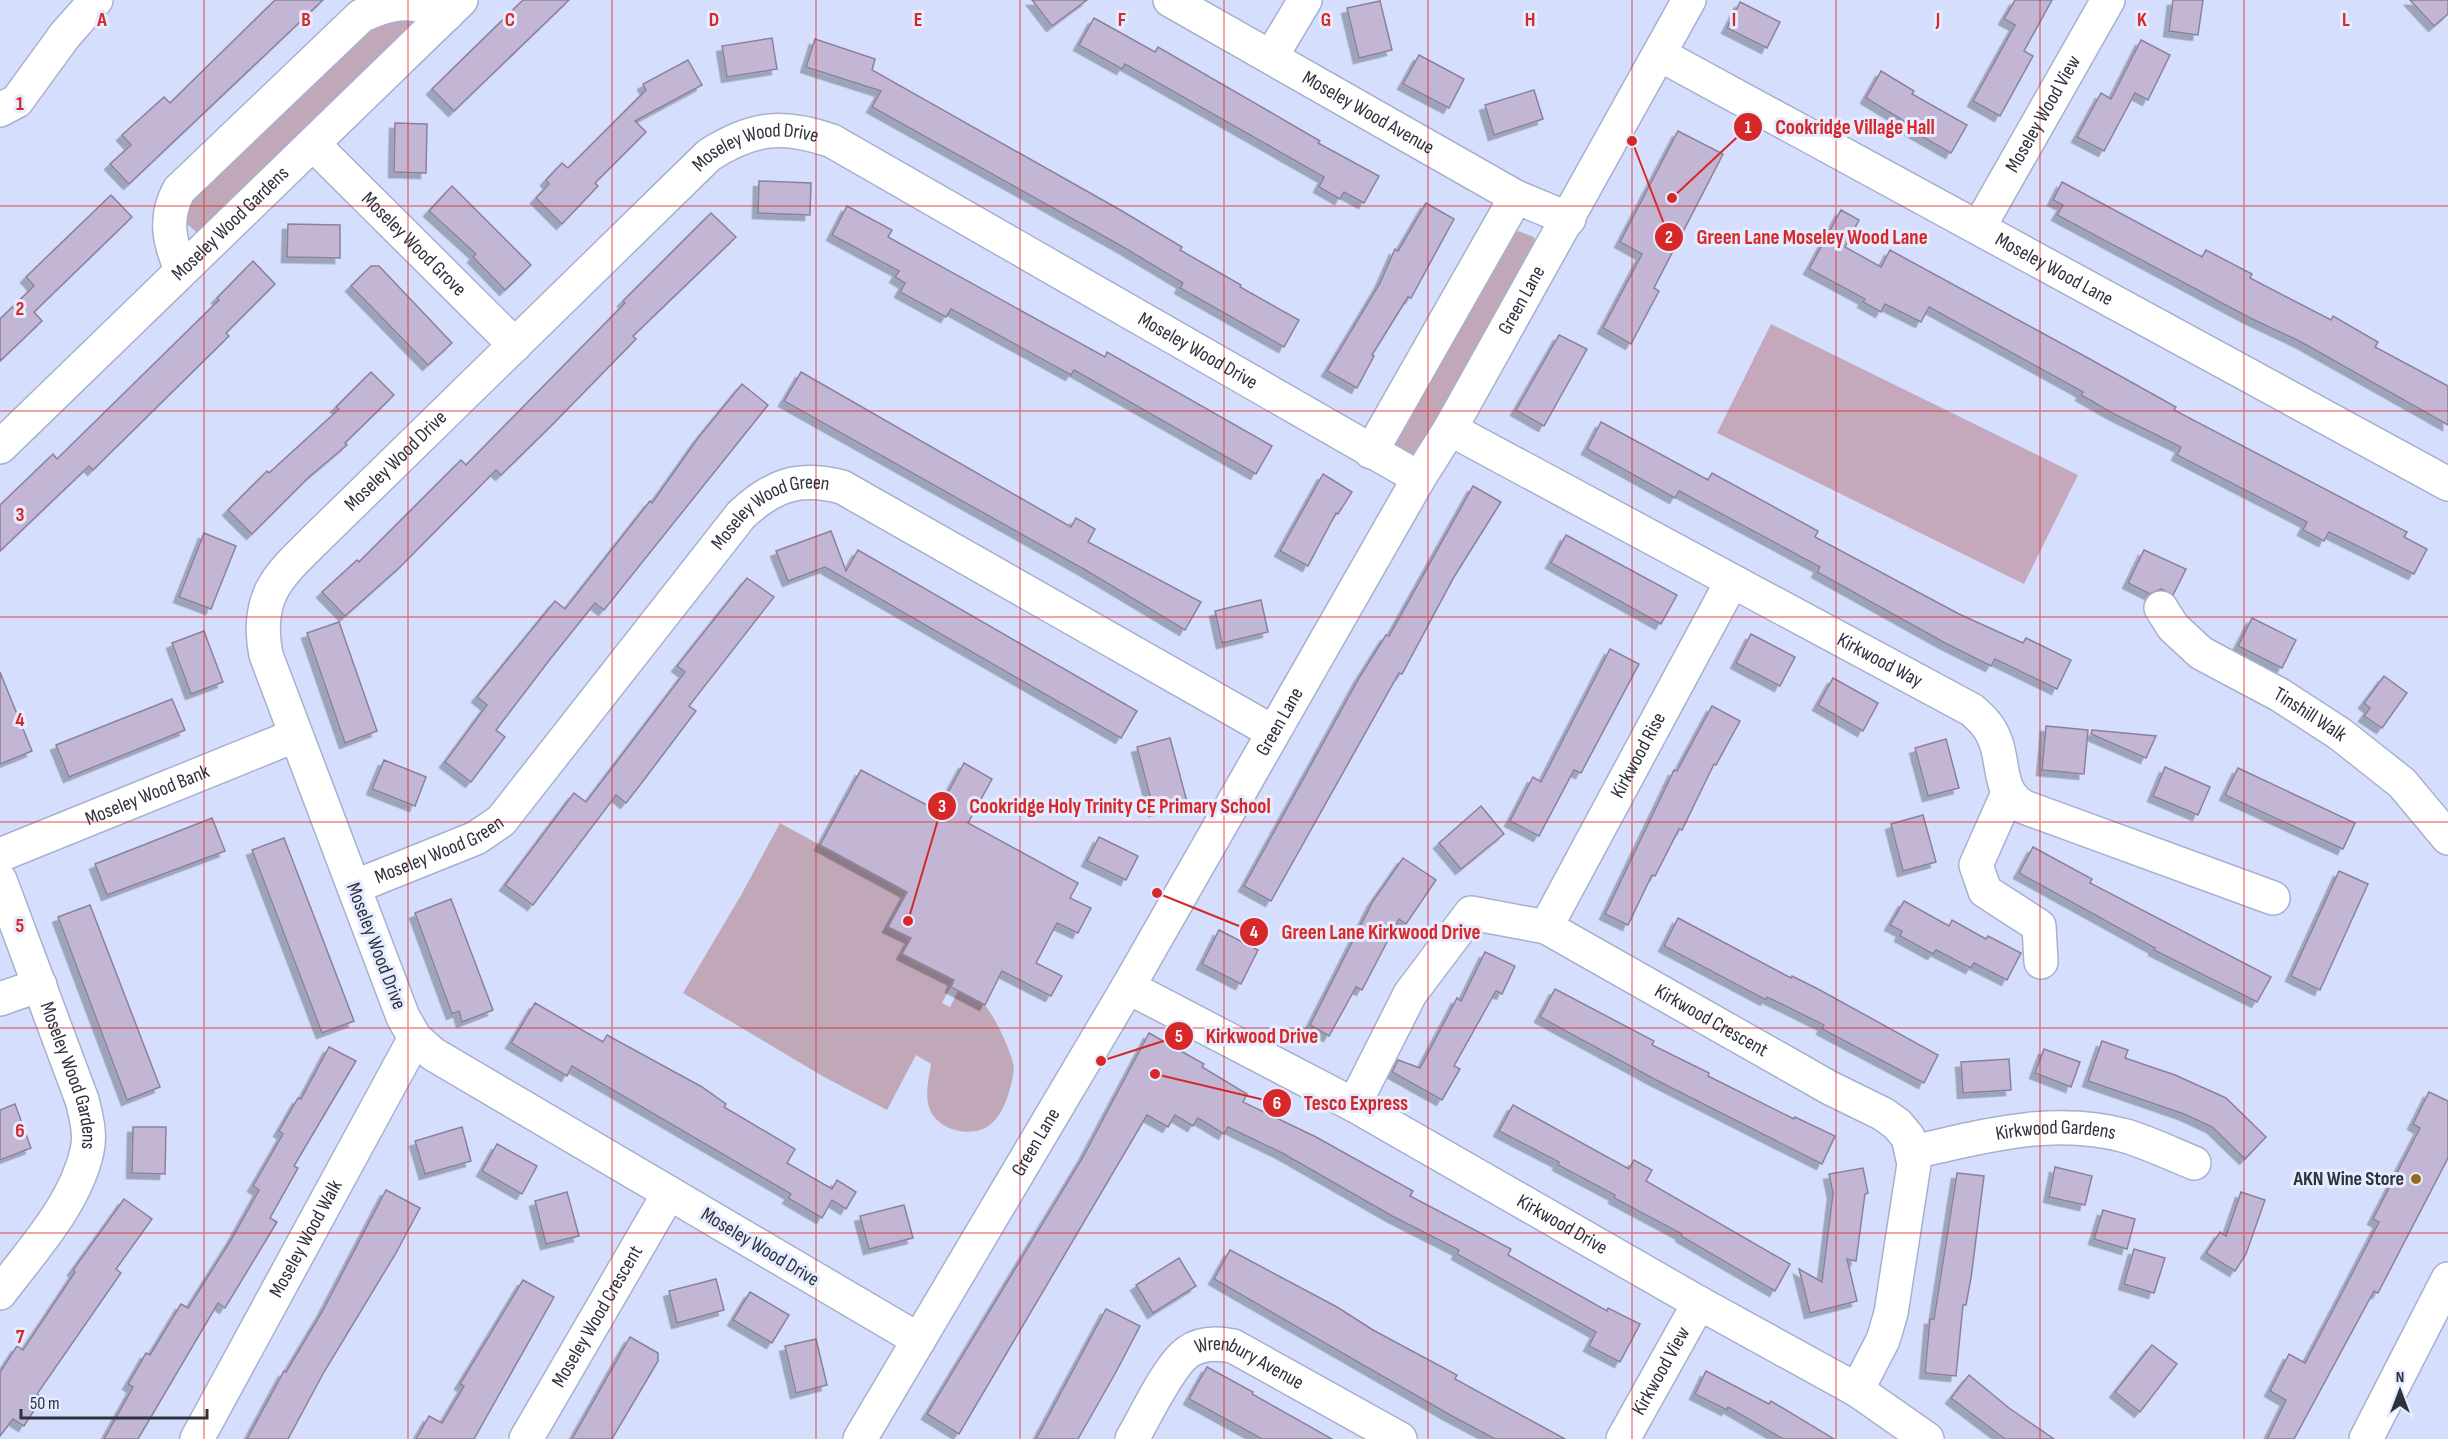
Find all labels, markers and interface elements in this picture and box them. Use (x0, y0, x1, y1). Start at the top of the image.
text: A (96, 8, 107, 32)
text: B (301, 8, 311, 32)
text: C (505, 8, 515, 32)
text: D (709, 8, 719, 32)
text: E (914, 8, 922, 32)
text: F (1118, 8, 1126, 32)
text: G (1321, 8, 1331, 32)
text: H (1525, 8, 1535, 32)
text: I (1732, 8, 1736, 32)
text: J (1935, 8, 1940, 32)
text: K (2137, 8, 2147, 32)
text: L (2342, 8, 2350, 32)
street label: Moseley Wood View (2000, 51, 2086, 177)
street label: Moseley Wood Avenue (1298, 66, 1438, 160)
text: 1 (16, 92, 24, 116)
callout: Cookridge Village Hall (1733, 107, 1947, 146)
text: Cookridge Village Hall (1775, 115, 1935, 140)
text: 1 (1744, 117, 1752, 138)
street label: Moseley Wood Drive (687, 118, 821, 177)
street label: Moseley Wood Gardens (167, 161, 294, 286)
street label: Moseley Wood Grove (356, 187, 471, 301)
callout: Green Lane Moseley Wood Lane (1654, 217, 1939, 256)
text: Green Lane Moseley Wood Lane (1696, 225, 1928, 250)
text: 2 (1665, 227, 1673, 248)
street label: Moseley Wood Lane (1991, 228, 2117, 311)
street label: Green Lane (1493, 262, 1550, 339)
text: 2 (16, 297, 24, 321)
street label: Moseley Wood Drive (1134, 307, 1262, 395)
street label: Moseley Wood Drive (340, 406, 452, 516)
street label: Moseley Wood Green (706, 470, 831, 555)
text: 3 (16, 503, 25, 527)
street label: Kirkwood Way (1833, 628, 1927, 693)
street label: Tinshill Walk (2270, 682, 2352, 747)
street label: Green Lane (1251, 683, 1309, 760)
text: 4 (15, 708, 25, 732)
street label: Kirkwood Rise (1606, 708, 1671, 802)
street label: Moseley Wood Bank (82, 759, 213, 831)
callout: Cookridge Holy Trinity CE Primary School (927, 786, 1282, 825)
text: Cookridge Holy Trinity CE Primary School (969, 794, 1271, 819)
text: 3 (938, 796, 946, 817)
street label: Moseley Wood Green (371, 811, 508, 889)
street label: Moseley Wood Drive (341, 879, 411, 1013)
callout: Green Lane Kirkwood Drive (1239, 912, 1492, 951)
text: 5 (16, 914, 25, 938)
text: Green Lane Kirkwood Drive (1282, 920, 1481, 945)
text: 4 (1250, 922, 1259, 943)
street label: Kirkwood Crescent (1650, 979, 1772, 1062)
street label: Moseley Wood Gardens (35, 999, 100, 1151)
callout: Kirkwood Drive (1164, 1016, 1331, 1055)
text: Kirkwood Drive (1206, 1024, 1318, 1049)
text: 5 (1175, 1026, 1183, 1047)
callout: Tesco Express (1262, 1083, 1420, 1122)
text: Tesco Express (1304, 1091, 1408, 1116)
text: 6 (1273, 1093, 1281, 1114)
street label: Green Lane (1007, 1104, 1065, 1181)
street label: Kirkwood Gardens (1994, 1116, 2118, 1146)
text: 6 (15, 1119, 25, 1143)
place label: AKN Wine Store (2293, 1167, 2404, 1191)
marker: AKN Wine Store (2409, 1172, 2423, 1186)
street label: Moseley Wood Walk (264, 1175, 348, 1302)
street label: Kirkwood Drive (1513, 1189, 1612, 1260)
street label: Moseley Wood Drive (697, 1202, 823, 1292)
street label: Moseley Wood Crescent (547, 1241, 648, 1391)
street label: Kirkwood View (1627, 1322, 1695, 1419)
text: 7 (16, 1325, 25, 1349)
street label: Wrenbury Avenue (1192, 1332, 1308, 1395)
north arrow (2370, 1361, 2430, 1421)
text: N (2396, 1368, 2404, 1387)
scale bar (21, 1382, 207, 1420)
text: 50 m (30, 1393, 60, 1414)

